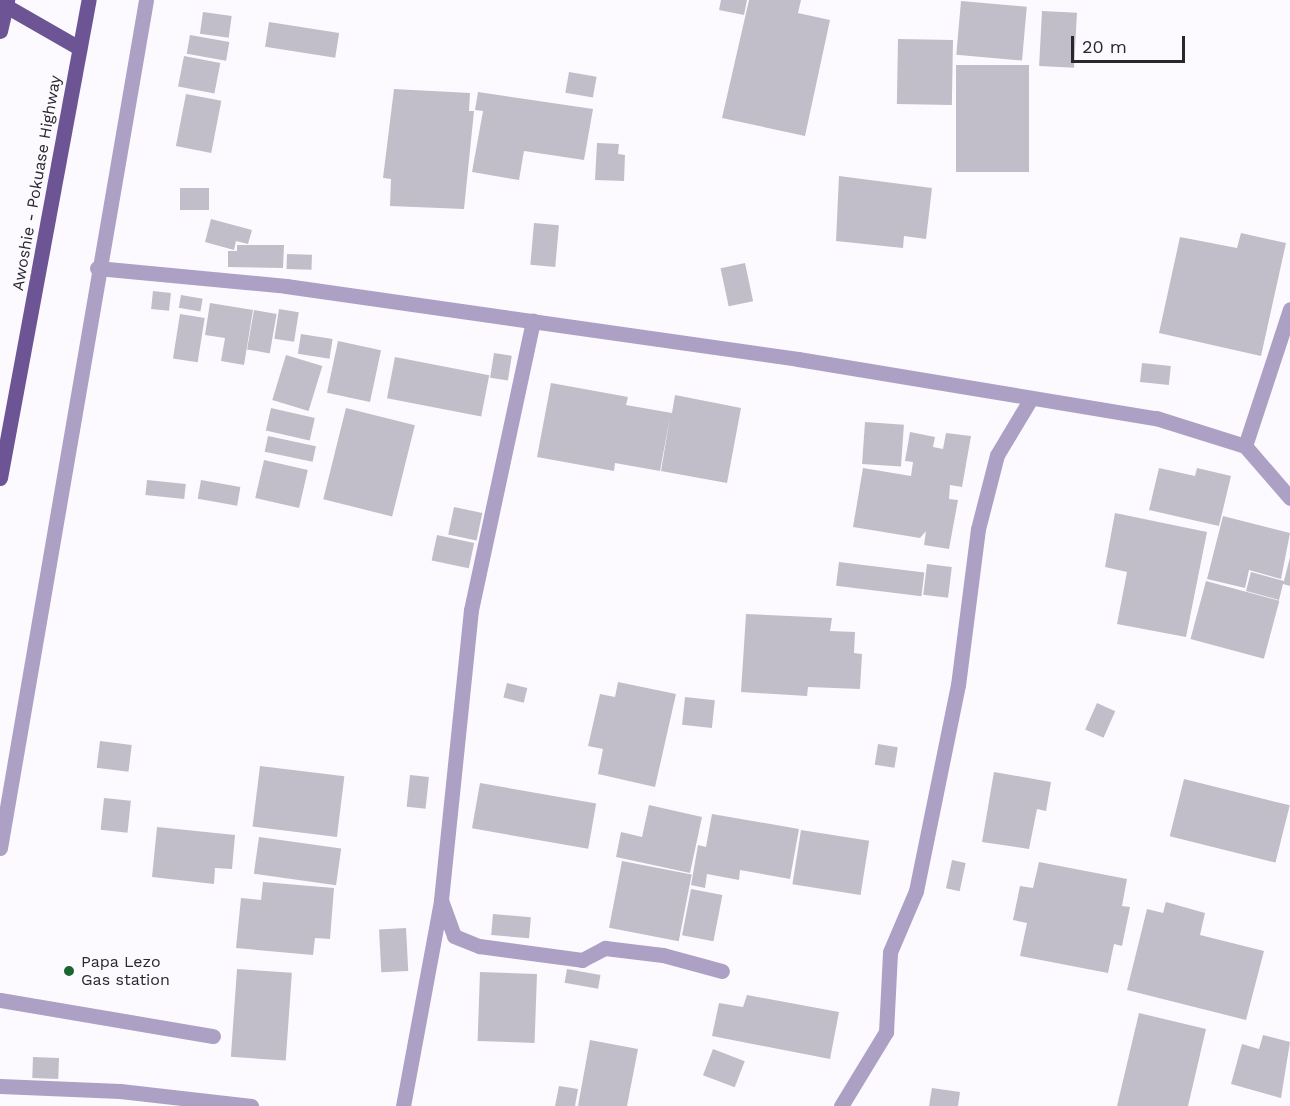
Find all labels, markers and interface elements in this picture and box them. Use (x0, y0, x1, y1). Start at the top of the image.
scale bar (1074, 24, 1188, 62)
text: 20 m (1082, 36, 1127, 57)
street label: Awoshie - Pokuase Highway (9, 74, 65, 292)
place label: Papa Lezo Gas station (81, 952, 170, 990)
marker: Papa Lezo Gas station (62, 964, 76, 978)

